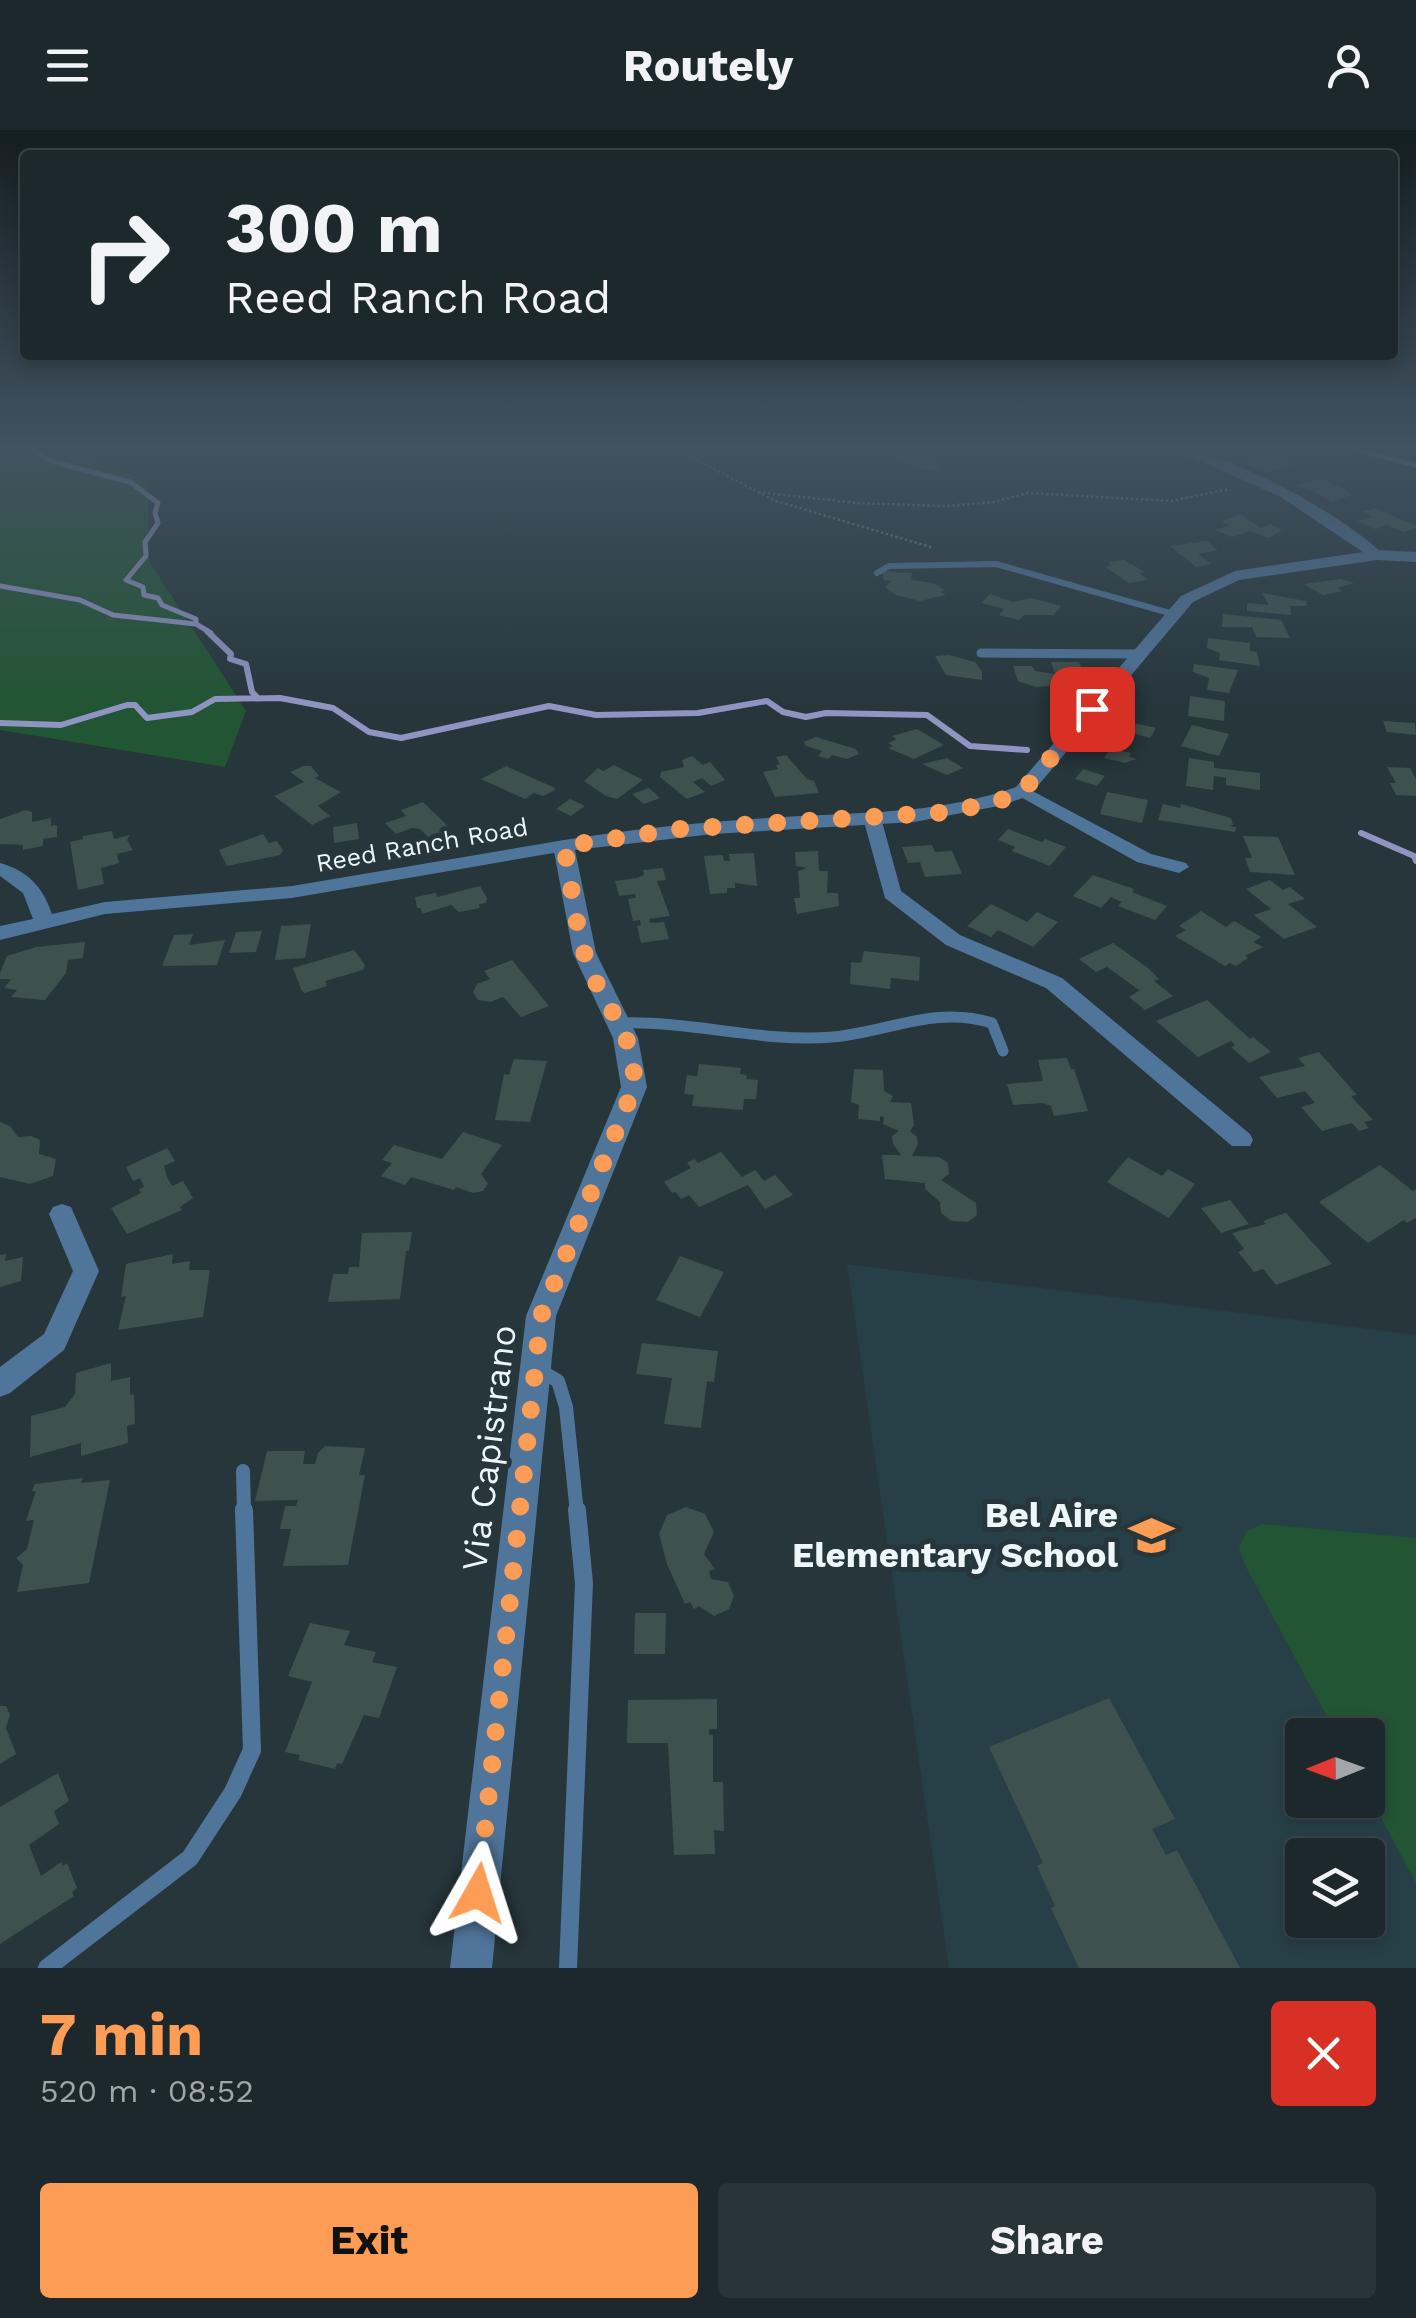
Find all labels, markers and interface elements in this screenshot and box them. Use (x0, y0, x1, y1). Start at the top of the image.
icon: menu (40, 38, 95, 93)
icon: person (1321, 38, 1376, 93)
text: Routely (623, 39, 793, 92)
text: 300 m (225, 187, 443, 269)
icon: right (60, 190, 190, 320)
text: Reed Ranch Road (225, 271, 611, 324)
pin (1050, 667, 1135, 752)
icon: arrive (1065, 682, 1120, 737)
street label: Reed Ranch Road (314, 812, 530, 878)
street label: Via Capistrano (453, 1323, 525, 1573)
place label: Bel Aire Elementary School (792, 1494, 1119, 1576)
school or university icon: Bel Aire Elementary School (1127, 1511, 1175, 1559)
north arrow (1285, 1718, 1385, 1818)
map controls (1285, 1718, 1385, 1938)
button: layers (1285, 1838, 1385, 1938)
position arrow (426, 1841, 530, 1945)
text: 7 min (40, 1999, 203, 2070)
button: close (1271, 2001, 1376, 2106)
text: 520 m · 08:52 (40, 2072, 254, 2110)
button: Exit (40, 2183, 698, 2298)
button: Share (718, 2183, 1376, 2298)

